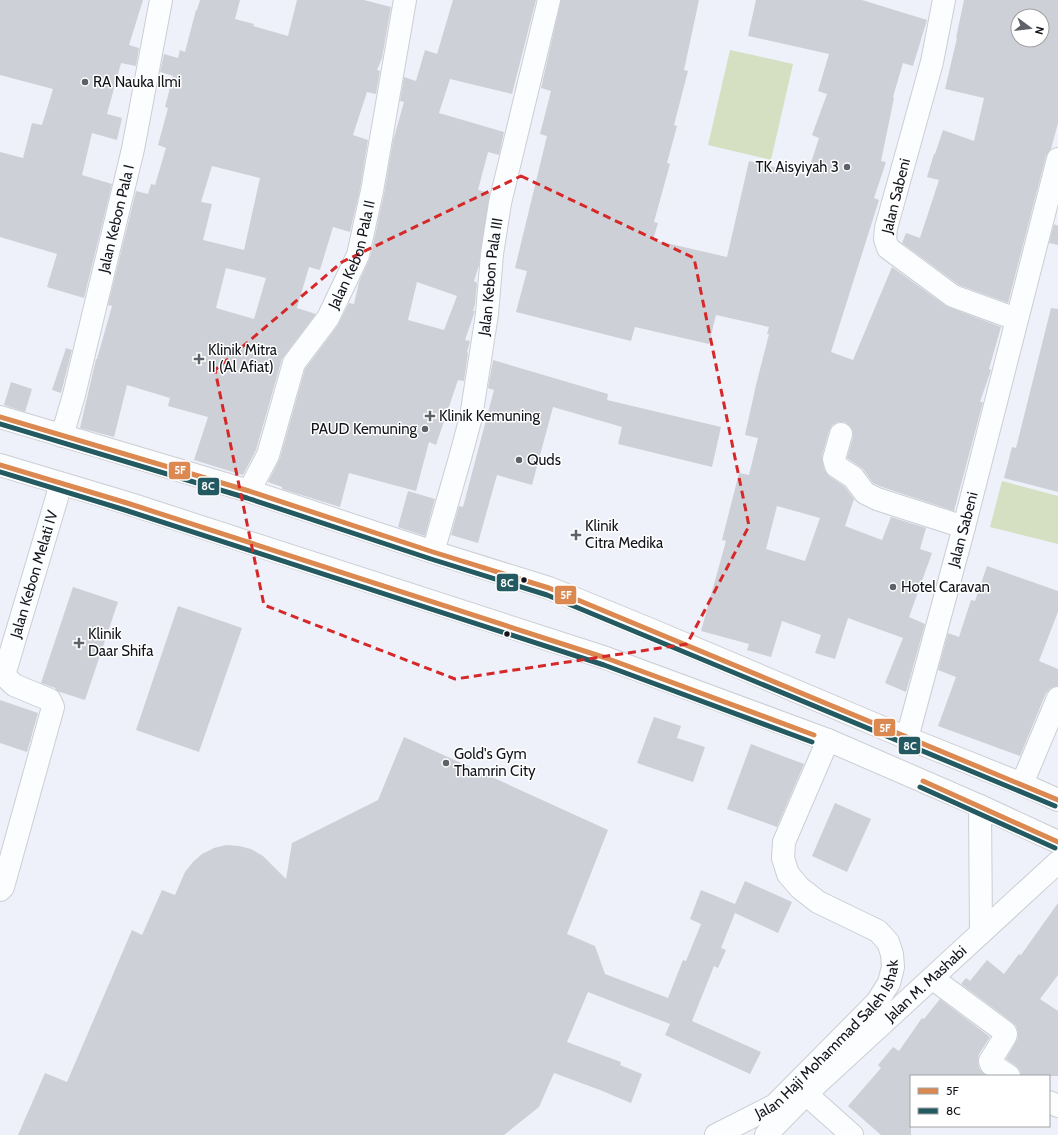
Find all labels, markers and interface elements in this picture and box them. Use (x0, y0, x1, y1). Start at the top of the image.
north arrow (1010, 8, 1050, 48)
text: N (1032, 25, 1047, 36)
place label: RA Nauka Ilmi (93, 73, 181, 91)
marker: RA Nauka Ilmi (80, 77, 90, 87)
street label: Jalan Sabeni (878, 157, 914, 236)
place label: TK Aisyiyah 3 (755, 158, 839, 176)
marker: TK Aisyiyah 3 (842, 162, 852, 172)
street label: Jalan Kebon Pala I (94, 163, 138, 276)
street label: Jalan Kebon Pala II (324, 198, 379, 313)
street label: Jalan Kebon Pala III (475, 216, 507, 338)
place label: Klinik Mitra II (Al Afiat) (208, 341, 278, 376)
marker: Klinik Mitra II (Al Afiat) (193, 353, 205, 365)
place label: Klinik Kemuning (439, 407, 540, 425)
marker: Klinik Kemuning (424, 410, 436, 422)
place label: PAUD Kemuning (311, 420, 418, 438)
marker: PAUD Kemuning (420, 424, 430, 434)
place label: Quds (527, 451, 561, 469)
marker: Quds (514, 455, 524, 465)
line badge: 5F (168, 461, 191, 480)
text: 5F (174, 463, 186, 477)
line badge: 8C (197, 477, 220, 496)
text: 8C (201, 479, 215, 493)
street label: Jalan Sabeni (944, 490, 982, 570)
street label: Jalan Kebon Melati IV (6, 507, 62, 641)
place label: Klinik Citra Medika (585, 517, 664, 552)
marker: Klinik Citra Medika (570, 529, 582, 541)
line badge: 8C (496, 573, 519, 592)
unlabelled marker (519, 575, 529, 585)
text: 8C (500, 576, 514, 590)
place label: Hotel Caravan (901, 578, 990, 596)
marker: Hotel Caravan (888, 582, 898, 592)
line badge: 5F (554, 585, 577, 605)
text: 5F (560, 588, 572, 602)
place label: Klinik Daar Shifa (88, 625, 154, 660)
unlabelled marker (502, 629, 512, 639)
marker: Klinik Daar Shifa (73, 637, 85, 649)
line badge: 5F (873, 718, 896, 737)
text: 5F (879, 721, 891, 735)
line badge: 8C (898, 736, 921, 755)
text: 8C (903, 739, 917, 753)
place label: Gold's Gym Thamrin City (454, 745, 536, 780)
marker: Gold's Gym Thamrin City (441, 758, 451, 768)
street label: Jalan M. Mashabi (880, 942, 970, 1026)
street label: Jalan Haji Mohammad Saleh Ishak (751, 959, 902, 1123)
legend (910, 1075, 1050, 1127)
text: 5F (946, 1083, 959, 1098)
text: 8C (946, 1103, 961, 1118)

